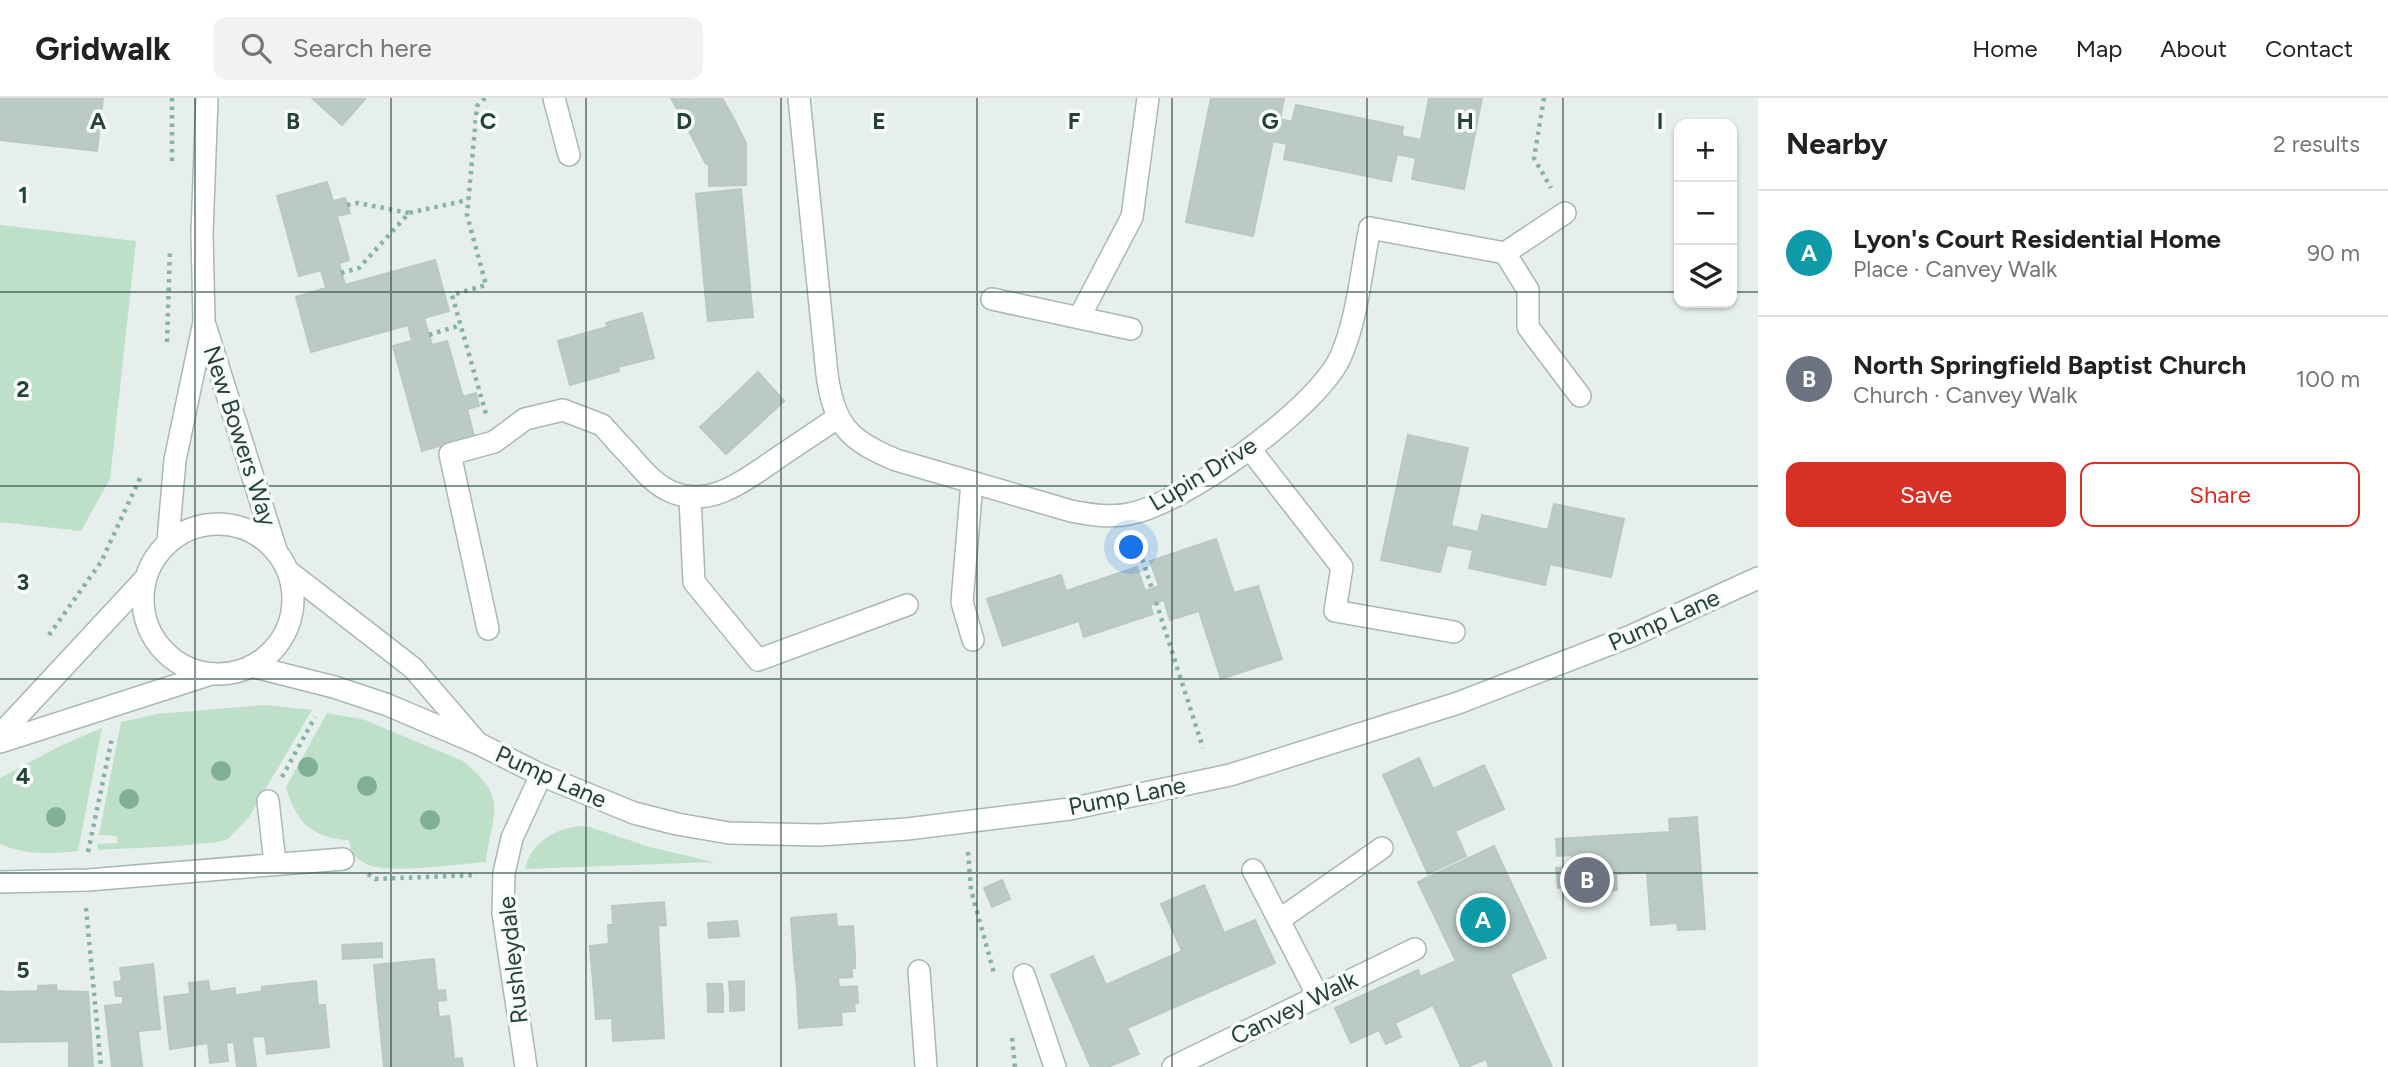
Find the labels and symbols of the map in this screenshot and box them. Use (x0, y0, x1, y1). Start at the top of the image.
text: A (90, 107, 107, 135)
text: B (286, 107, 300, 135)
text: C (480, 107, 497, 135)
text: D (676, 107, 692, 135)
text: E (872, 107, 886, 135)
text: F (1068, 107, 1081, 135)
text: G (1261, 107, 1279, 135)
text: H (1456, 107, 1474, 135)
text: I (1657, 107, 1663, 135)
text: 1 (18, 181, 28, 209)
street label: New Bowers Way (198, 342, 283, 530)
text: 2 (16, 375, 30, 403)
street label: Lupin Drive (1144, 430, 1262, 517)
your location (1114, 530, 1148, 564)
text: 3 (17, 568, 29, 596)
street label: Pump Lane (1604, 582, 1724, 657)
street label: Pump Lane (491, 739, 611, 814)
text: 4 (16, 762, 30, 790)
street label: Pump Lane (1066, 770, 1188, 821)
pin: B (1564, 854, 1610, 906)
pin: A (1460, 894, 1506, 946)
street label: Rushleydale (491, 895, 534, 1025)
text: 5 (16, 956, 30, 984)
street label: Canvey Walk (1226, 964, 1362, 1051)

